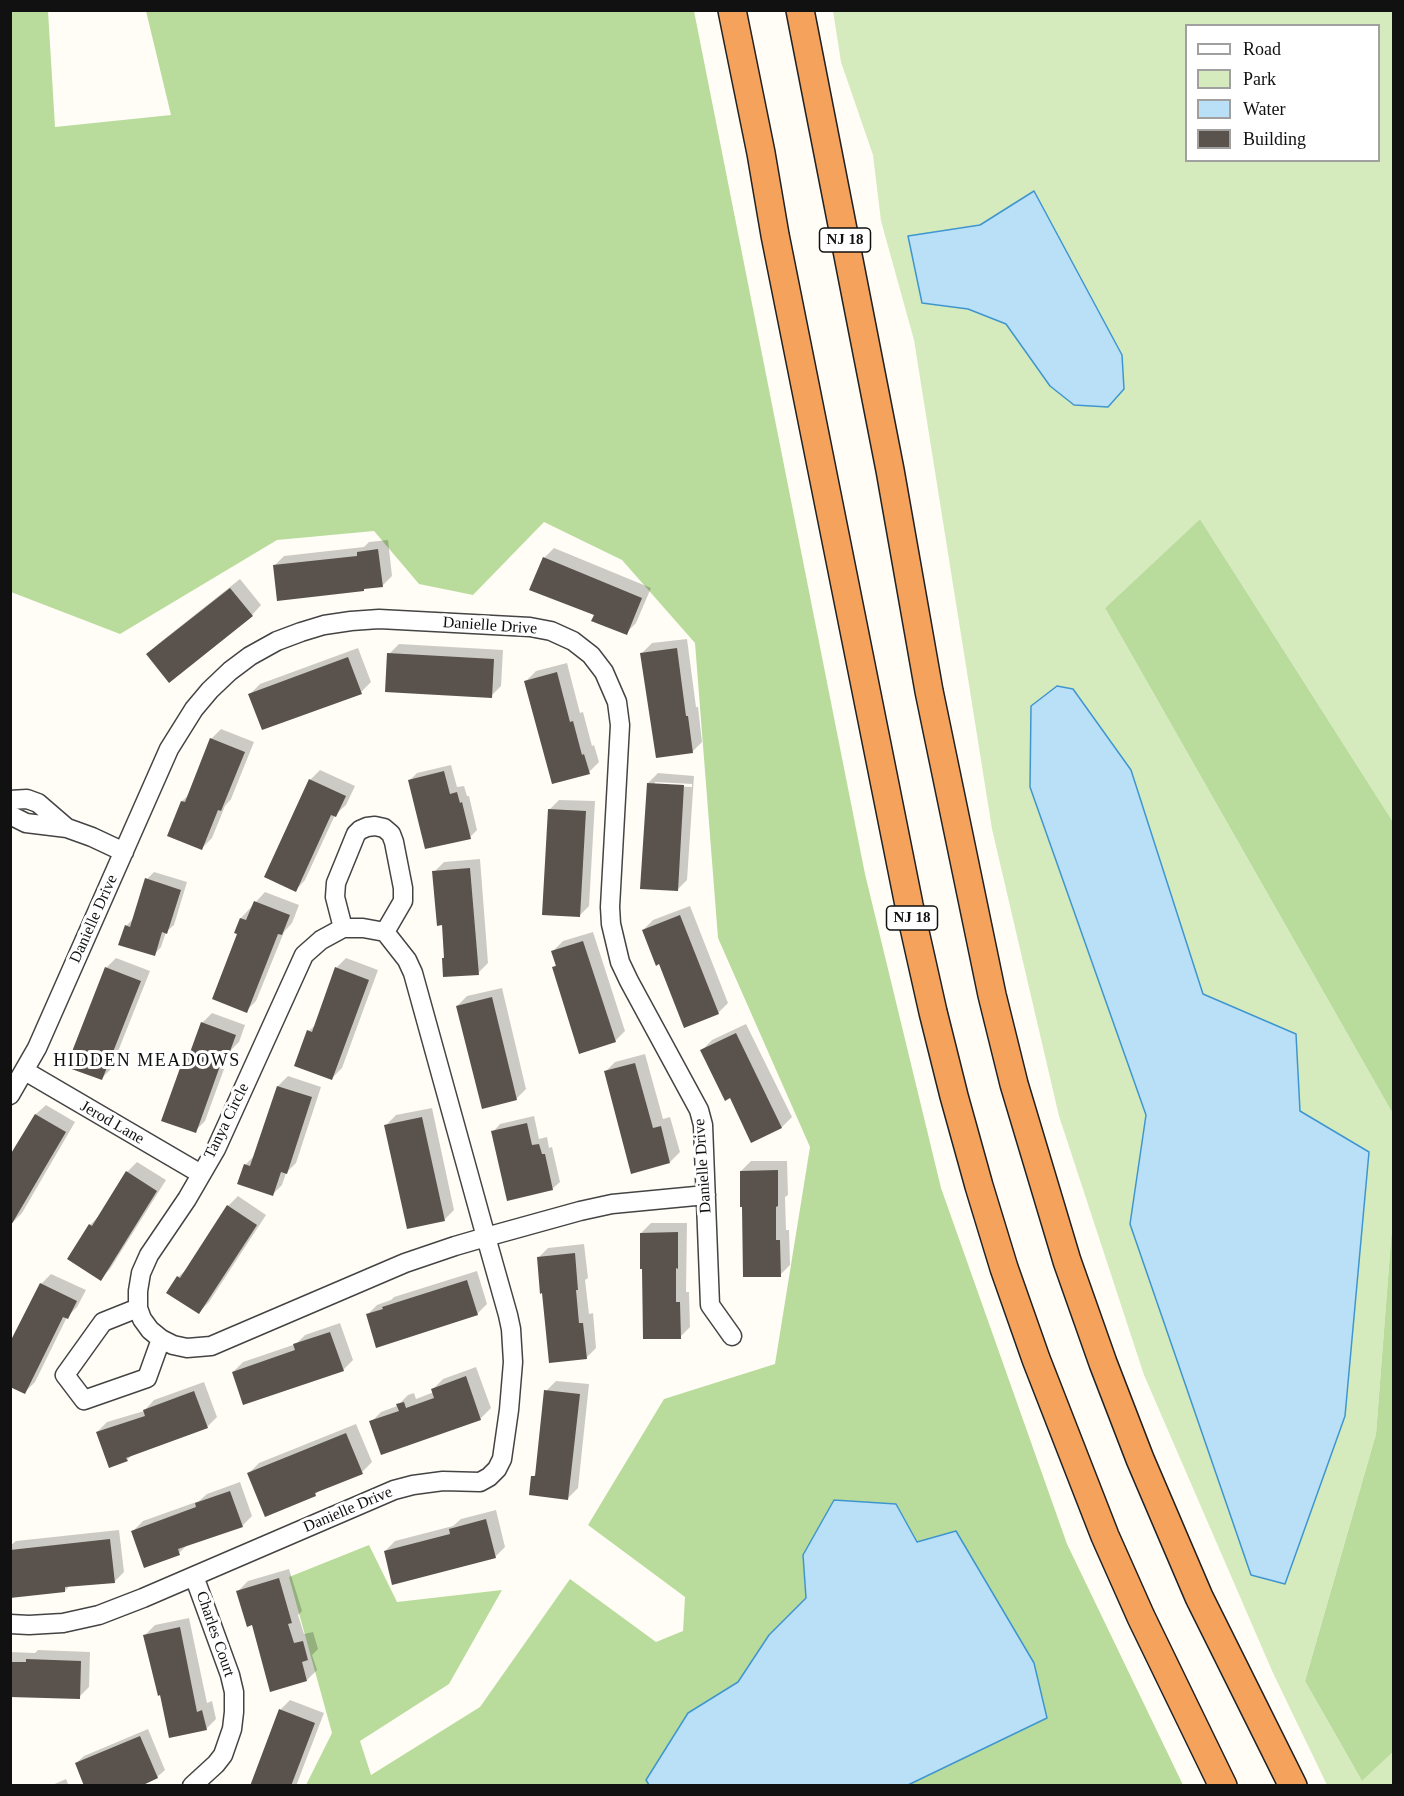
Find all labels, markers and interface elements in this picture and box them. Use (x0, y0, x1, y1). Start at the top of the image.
legend (1185, 24, 1380, 162)
text: Road (1243, 39, 1281, 59)
text: Park (1243, 69, 1276, 89)
text: Water (1243, 99, 1286, 119)
text: Building (1243, 129, 1306, 149)
road number: NJ 18 (820, 228, 870, 252)
street label: Danielle Drive (442, 613, 538, 639)
street label: Danielle Drive (66, 872, 122, 966)
road number: NJ 18 (886, 906, 938, 930)
district label: HIDDEN MEADOWS (53, 1050, 241, 1072)
street label: Tanya Circle (200, 1080, 254, 1162)
street label: Jerod Lane (77, 1097, 147, 1149)
street label: Danielle Drive (690, 1118, 716, 1214)
street label: Danielle Drive (301, 1483, 395, 1537)
street label: Charles Court (191, 1589, 239, 1679)

